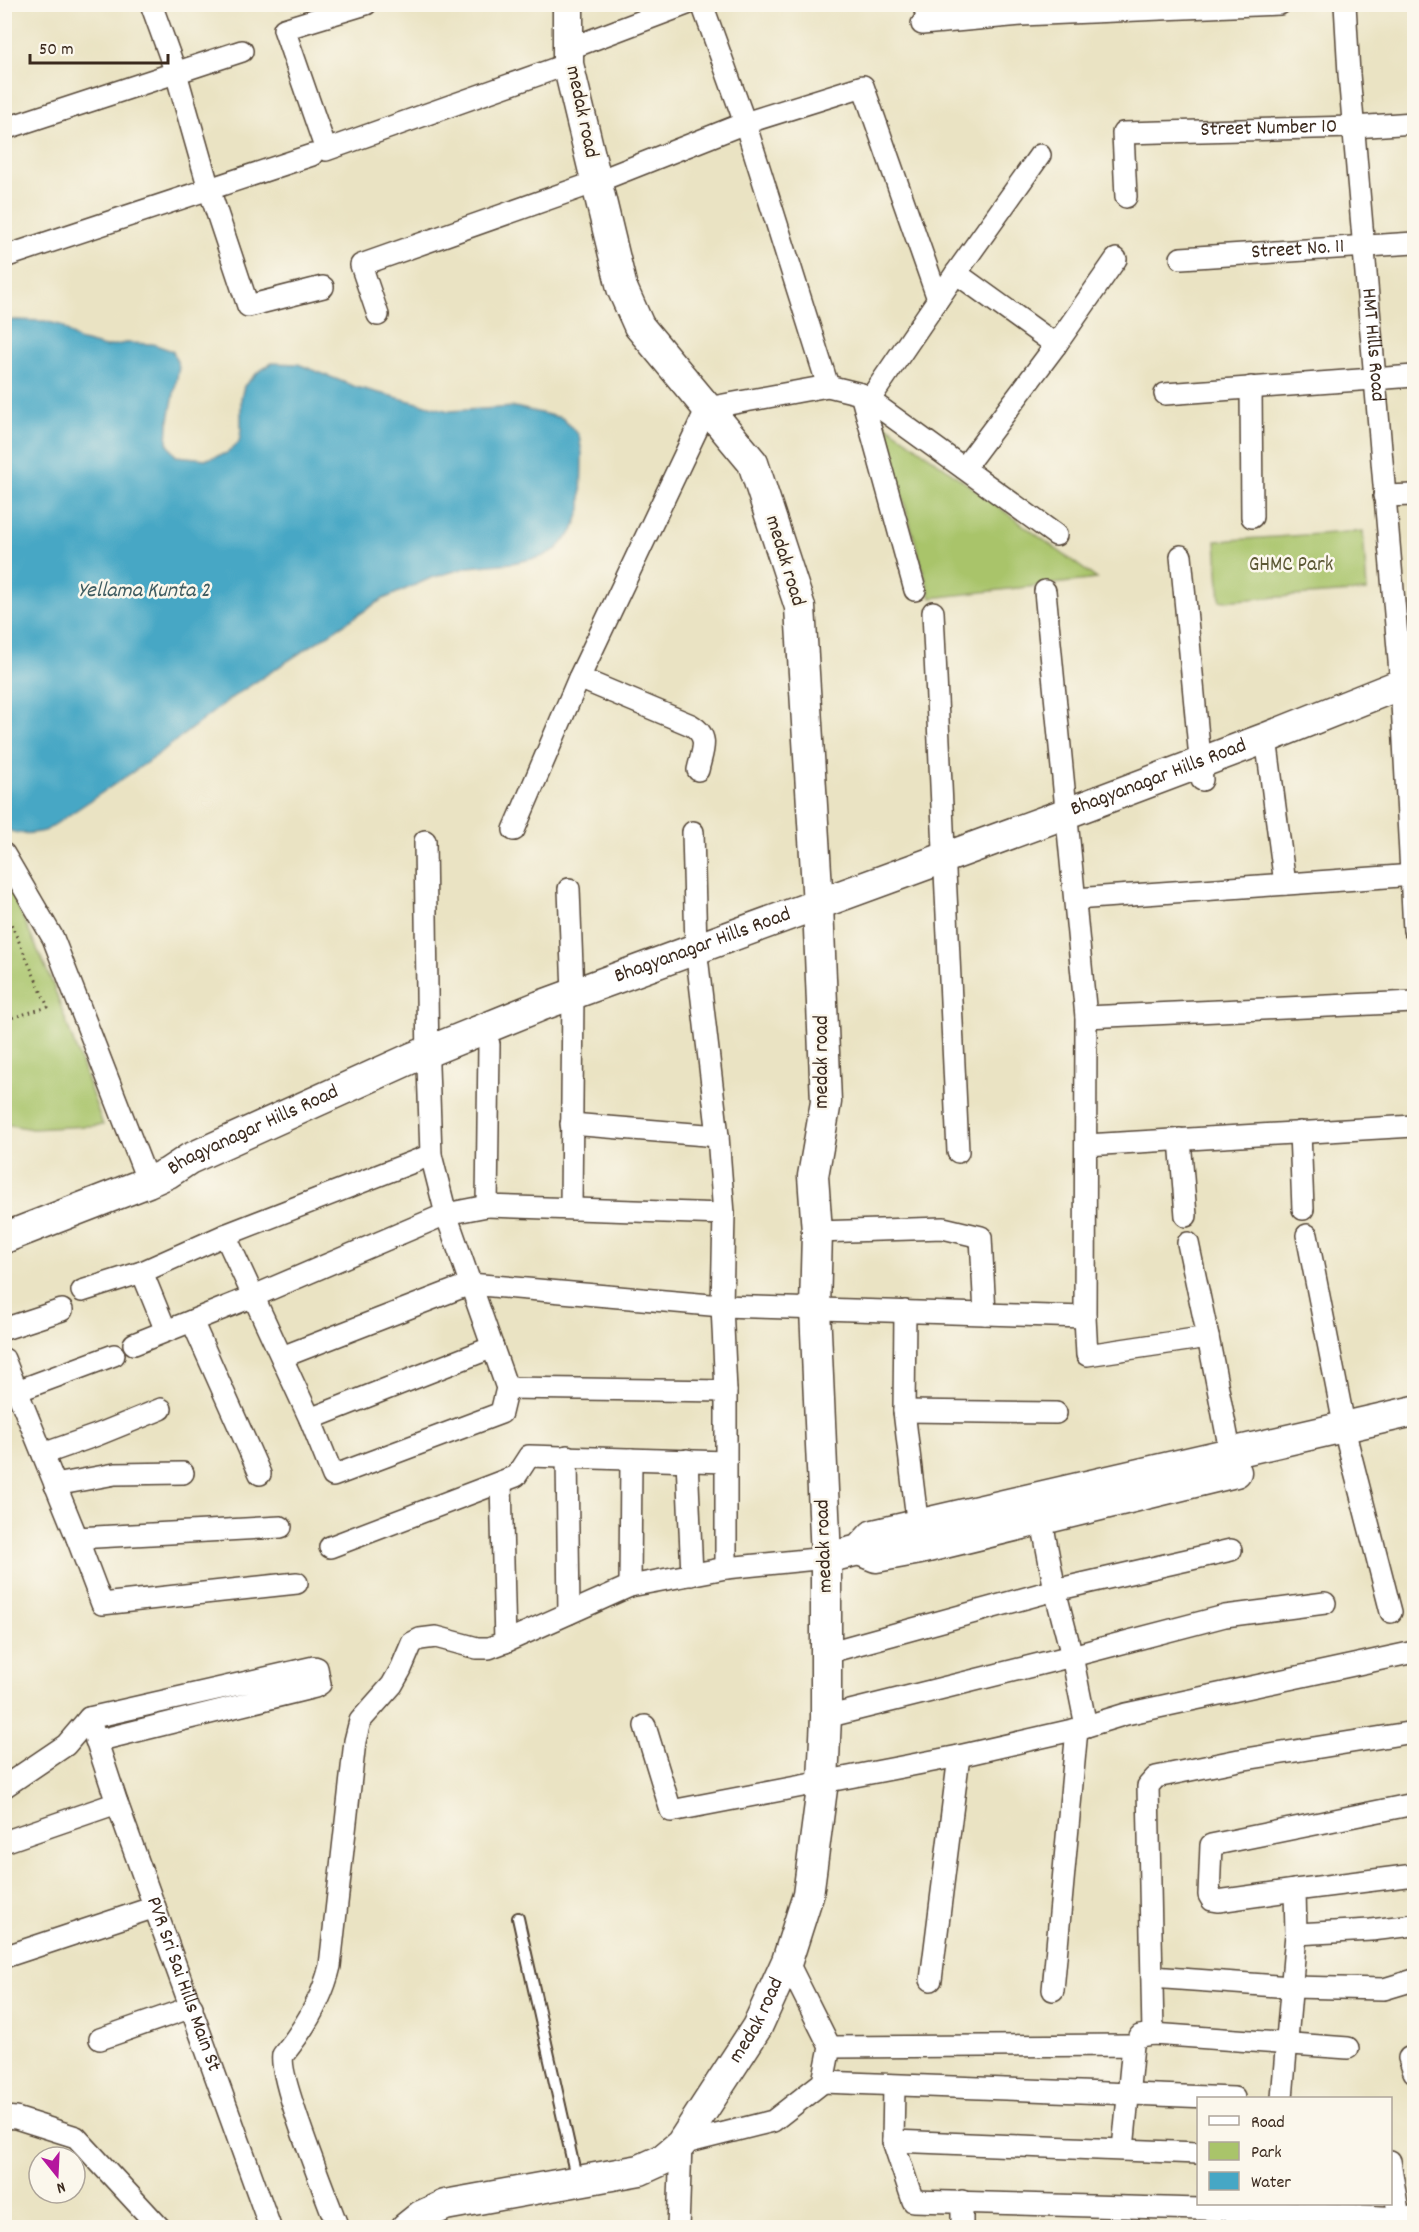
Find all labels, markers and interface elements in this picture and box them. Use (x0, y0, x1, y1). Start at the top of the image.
scale bar (30, 27, 168, 65)
text: 50 m (39, 38, 74, 63)
street label: medak road (557, 63, 605, 161)
street label: Street Number 10 (1200, 112, 1338, 146)
street label: Street No. 11 (1250, 233, 1345, 268)
street label: HMT Hills Road (1352, 287, 1392, 403)
street label: medak road (756, 512, 812, 610)
park label: GHMC Park (1249, 551, 1333, 581)
water label: Yellama Kunta 2 (78, 576, 210, 607)
street label: Bhagyanagar Hills Road (1067, 732, 1251, 825)
street label: Bhagyanagar Hills Road (610, 900, 795, 992)
street label: medak road (808, 1015, 838, 1109)
street label: Bhagyanagar Hills Road (162, 1078, 344, 1184)
street label: medak road (808, 1499, 842, 1593)
street label: PVR Sri Sai Hills Main St (137, 1893, 228, 2076)
street label: medak road (722, 1973, 792, 2070)
legend (1197, 2097, 1392, 2205)
text: Road (1251, 2111, 1285, 2136)
text: Park (1251, 2141, 1282, 2166)
north arrow (27, 2145, 87, 2205)
text: Water (1251, 2171, 1291, 2196)
text: N (53, 2175, 68, 2199)

